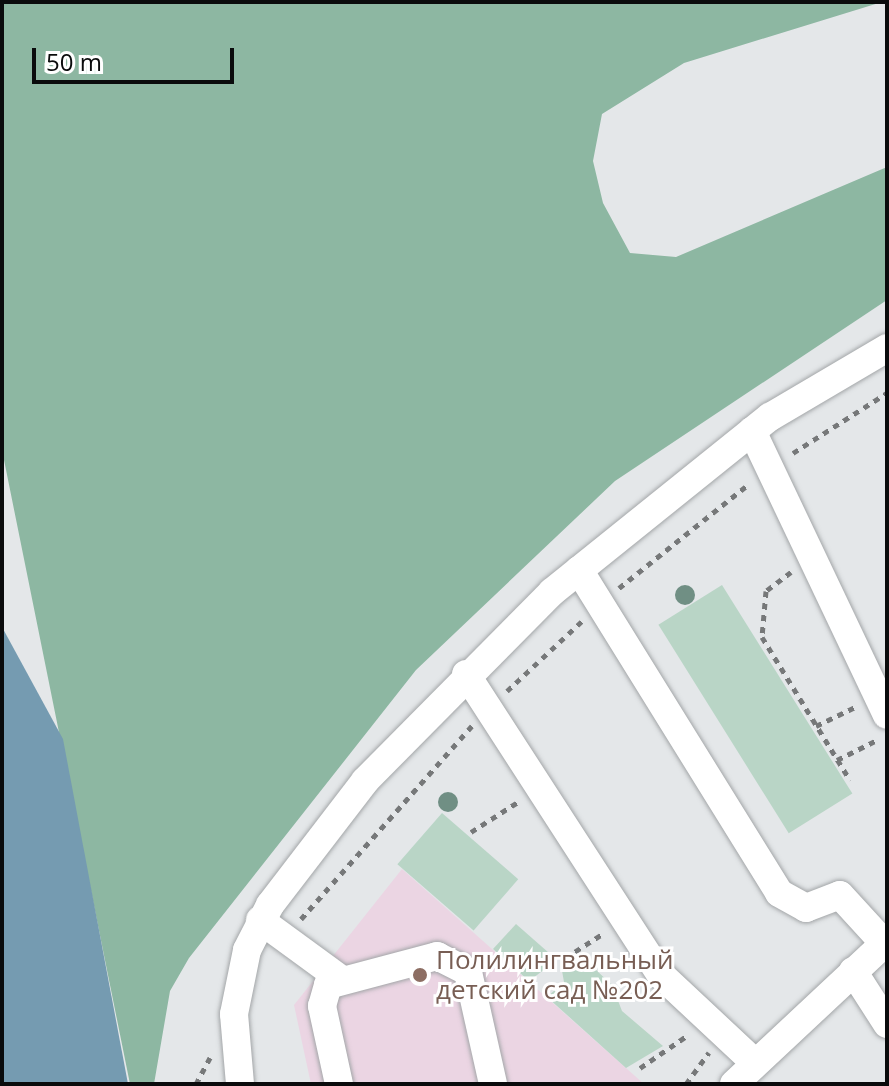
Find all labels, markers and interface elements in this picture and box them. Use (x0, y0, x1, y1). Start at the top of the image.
scale bar (36, 32, 238, 82)
text: 50 m (46, 45, 102, 78)
place label: Полилингвальный детский сад №202 (436, 944, 674, 1006)
marker: Полилингвальный детский сад №202 (411, 966, 429, 984)

